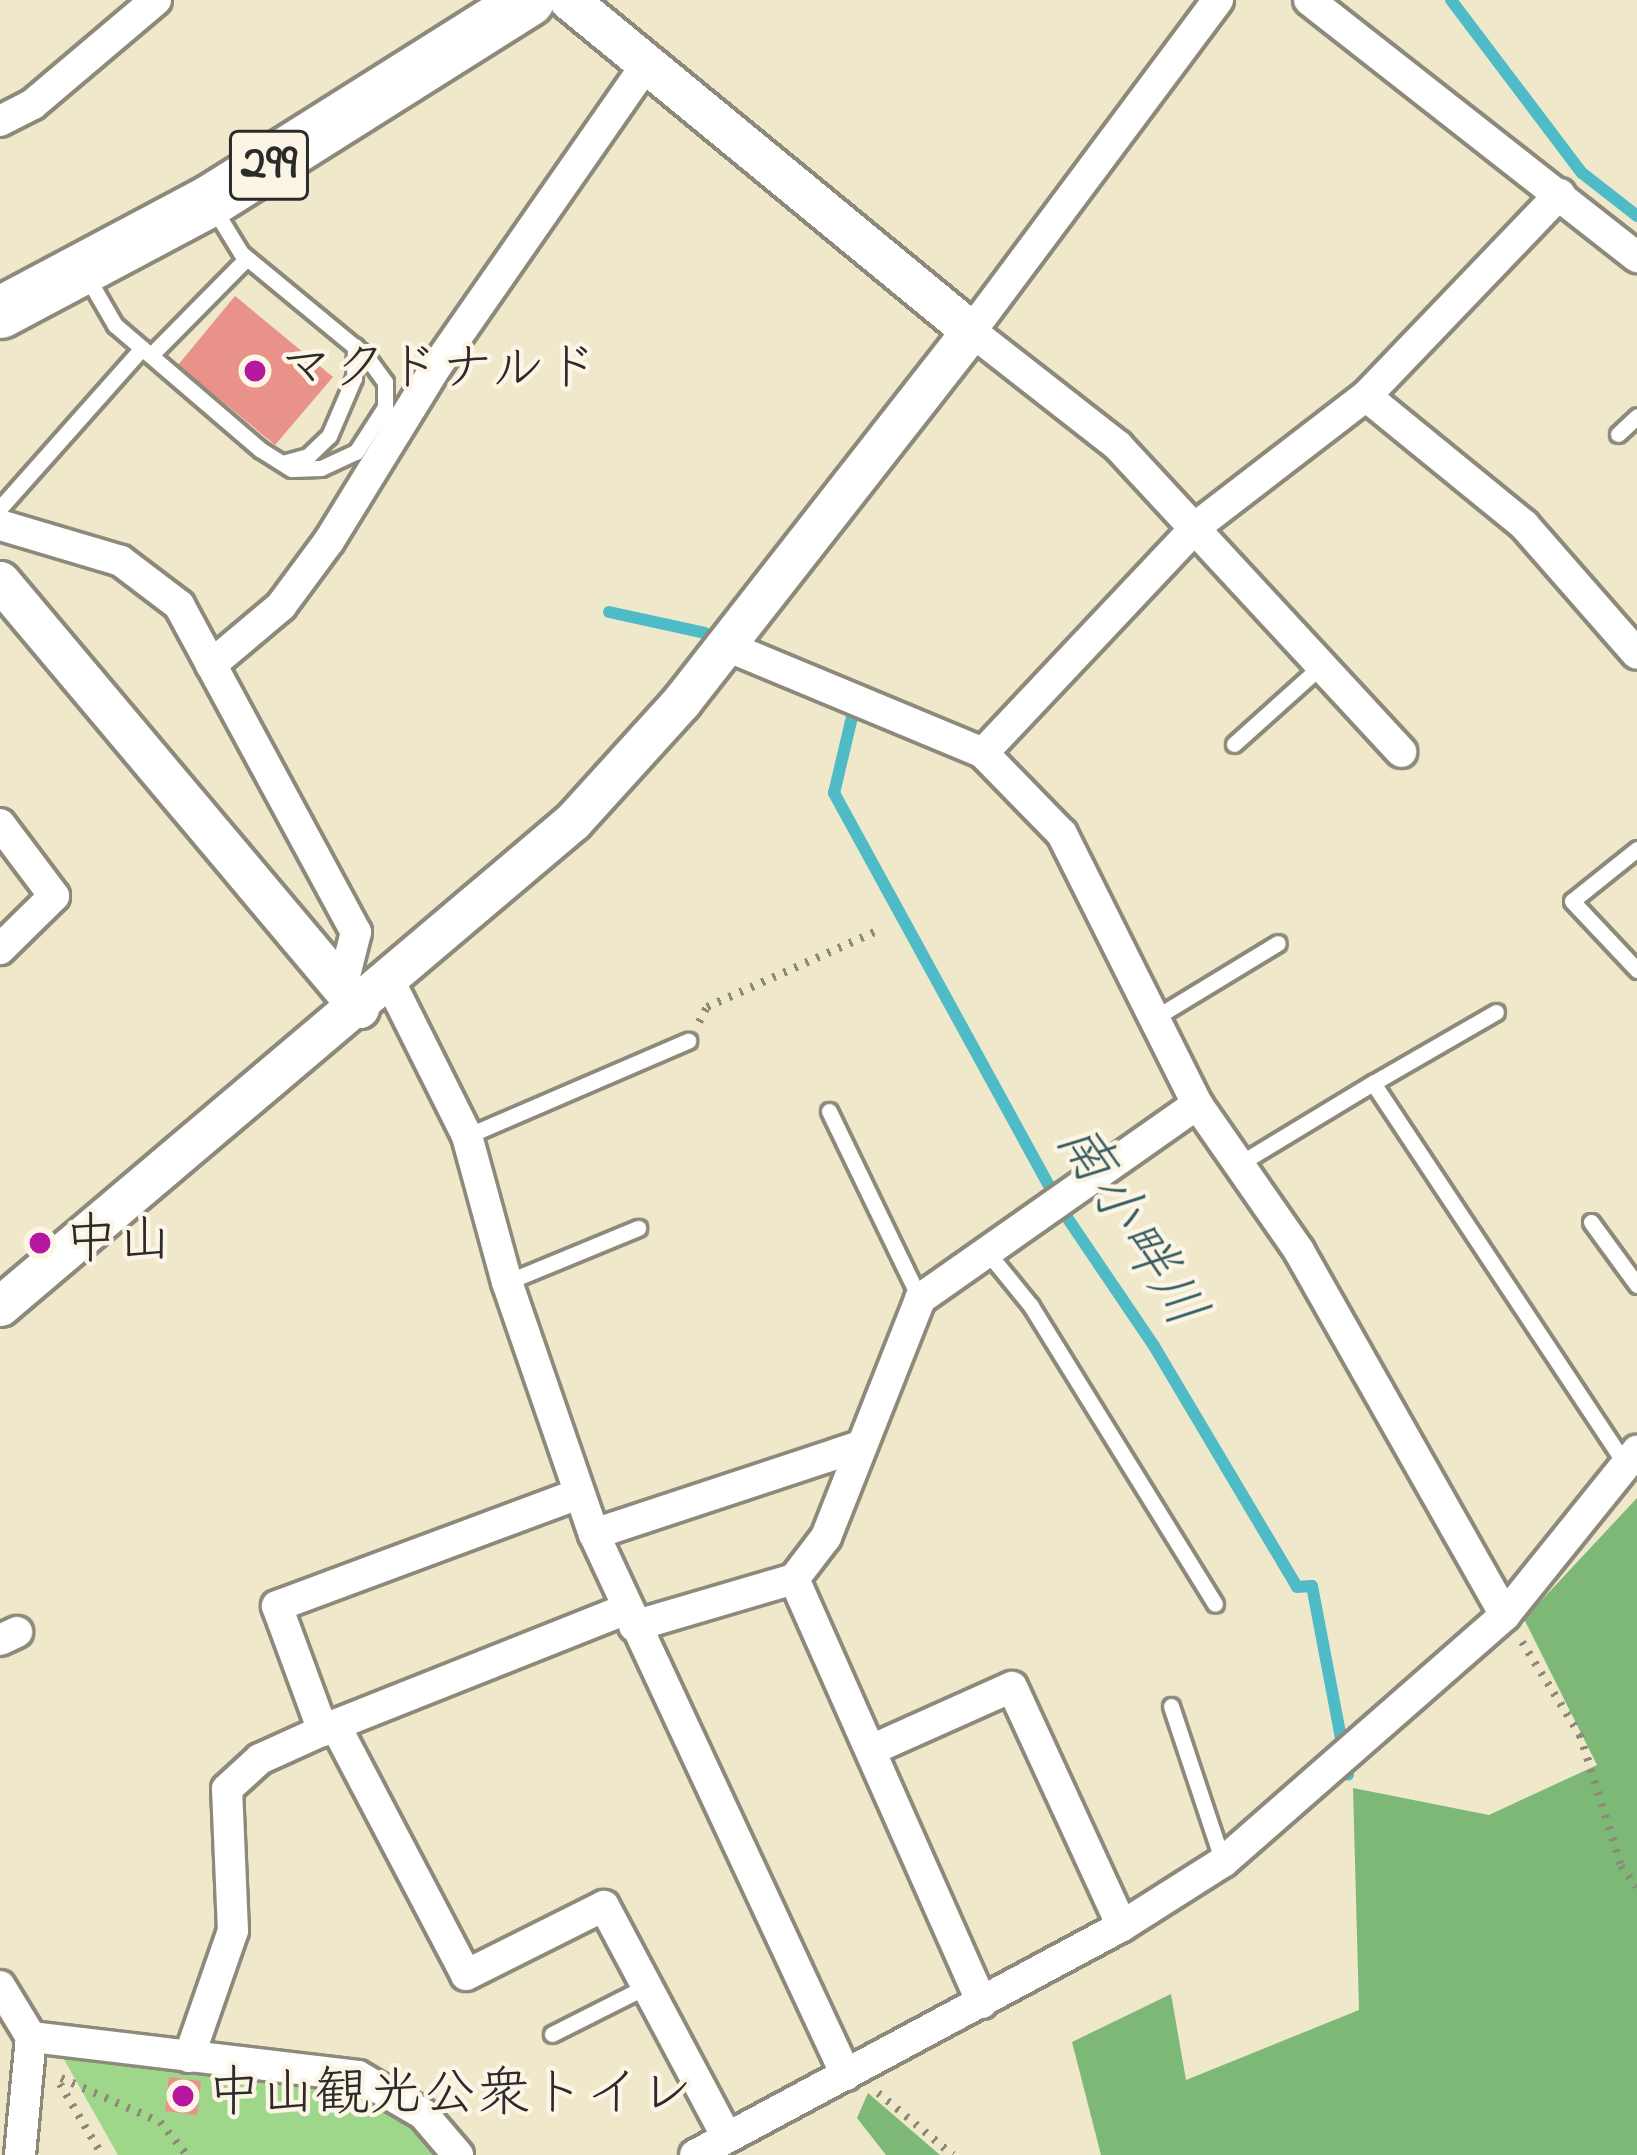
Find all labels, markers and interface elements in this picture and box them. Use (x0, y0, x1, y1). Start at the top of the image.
road number: 299 (227, 120, 311, 210)
place label: マクドナルド (279, 339, 603, 403)
marker: マクドナルド (242, 358, 268, 384)
water label: 南小畔川 (1039, 1112, 1217, 1342)
place label: 中山 (64, 1211, 172, 1275)
marker: 中山 (27, 1230, 53, 1256)
place label: 中山観光公衆トイレ (207, 2064, 693, 2128)
marker: 中山観光公衆トイレ (170, 2083, 196, 2109)

